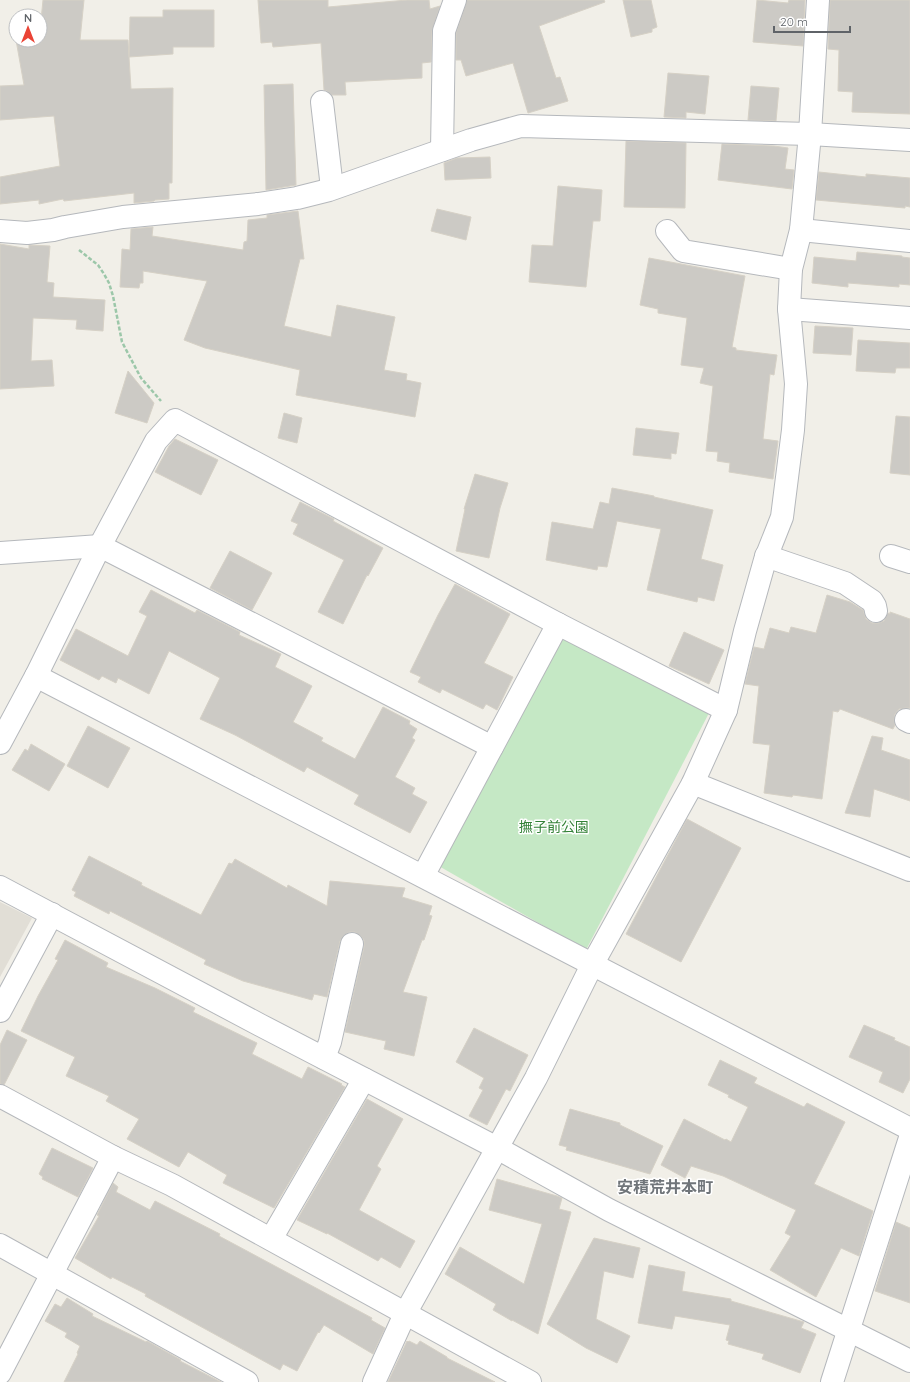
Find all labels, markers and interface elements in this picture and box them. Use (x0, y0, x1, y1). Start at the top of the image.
north arrow (8, 8, 48, 48)
scale bar (774, 8, 850, 34)
text: N (24, 11, 32, 25)
text: 20 m (780, 14, 808, 29)
park label: 撫子前公園 (519, 818, 589, 836)
district label: 安積荒井本町 (617, 1177, 713, 1197)

